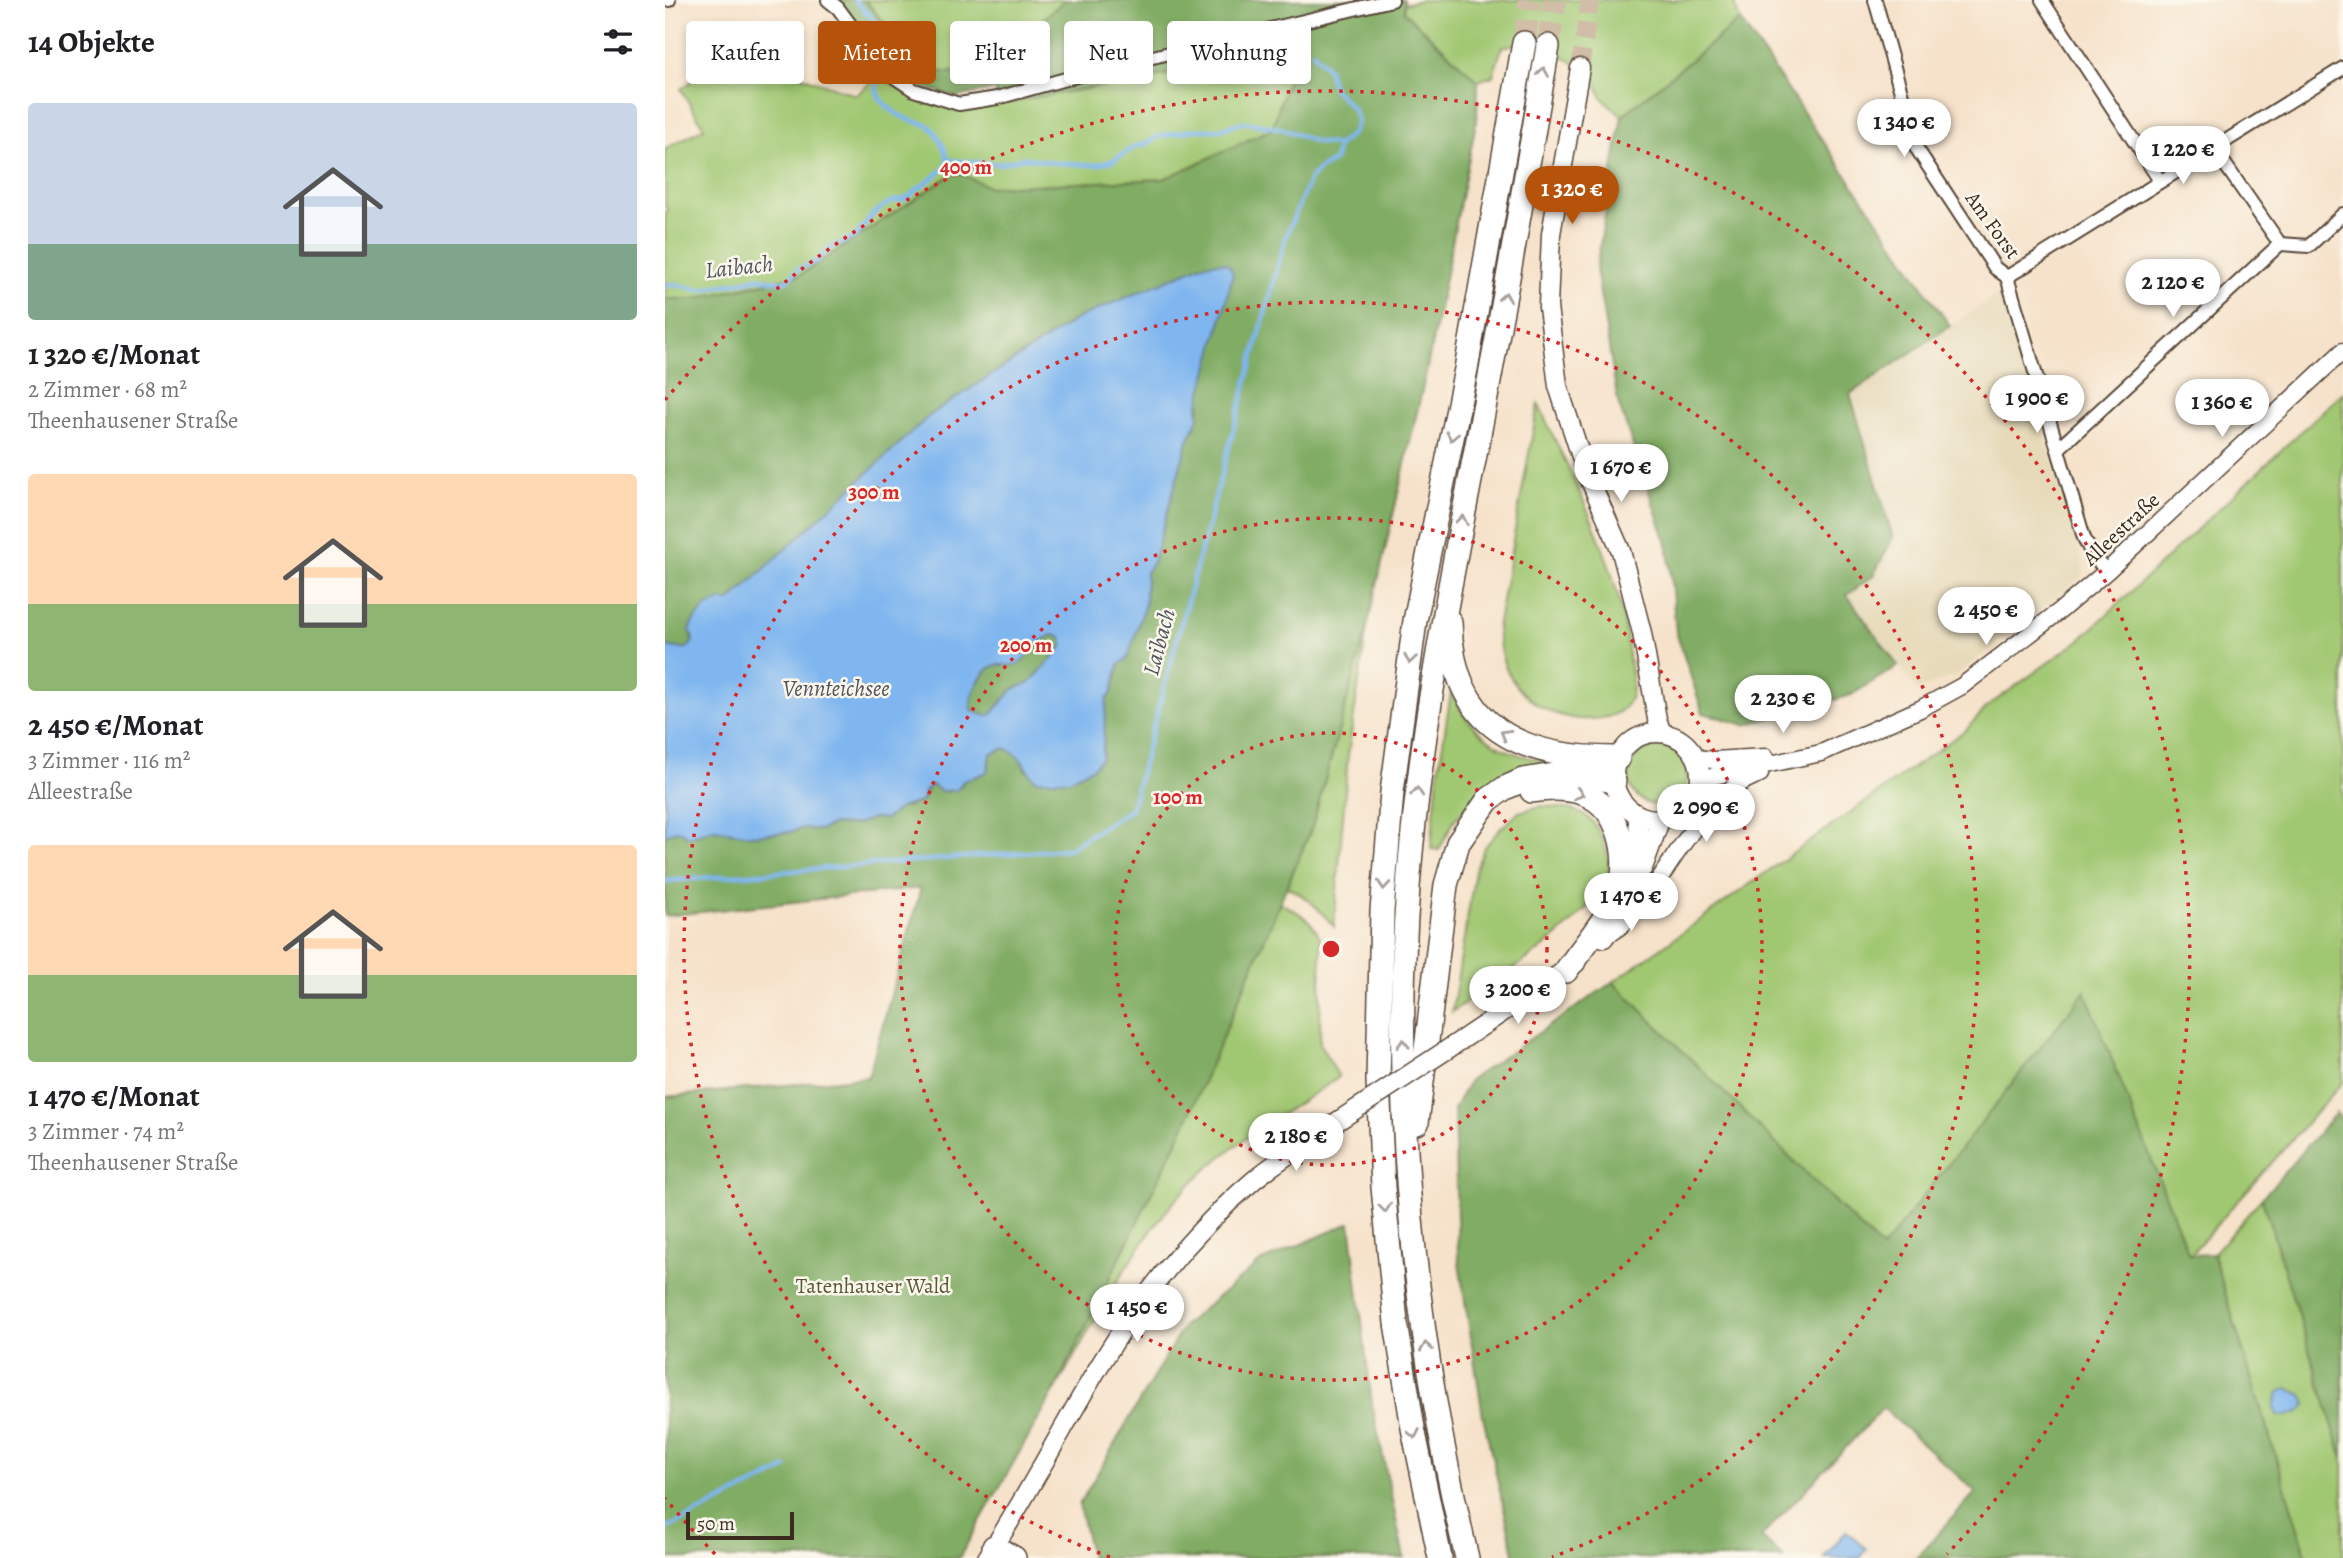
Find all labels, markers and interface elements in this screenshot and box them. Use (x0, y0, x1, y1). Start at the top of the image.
chip: Kaufen (686, 21, 804, 84)
chip: Mieten (818, 21, 936, 84)
chip: Filter (950, 21, 1050, 84)
chip: Neu (1064, 21, 1153, 84)
chip: Wohnung (1167, 21, 1311, 84)
text: 14 Objekte (28, 22, 155, 62)
icon: filters (599, 23, 637, 61)
one-way arrow (1535, 67, 1550, 78)
pin: 1 340 € (1839, 100, 1969, 159)
text: 1 340 € (1873, 106, 1935, 137)
pin: 1 220 € (2118, 127, 2248, 186)
text: 1 220 € (2151, 133, 2215, 164)
icon: home (270, 149, 396, 275)
text: 400 m (940, 153, 993, 181)
pin: 1 320 € (1507, 166, 1637, 226)
text: 1 320 € (1541, 173, 1603, 204)
street label: Am Forst (1958, 185, 2027, 264)
water label: Laibach (704, 248, 774, 286)
pin: 2 120 € (2108, 260, 2238, 319)
text: 2 120 € (2141, 266, 2205, 297)
one-way arrow (1496, 291, 1511, 303)
text: 1 320 €/Monat (28, 334, 200, 374)
text: 2 Zimmer · 68 m² (28, 374, 187, 405)
pin: 1 900 € (1972, 376, 2102, 435)
pin: 1 360 € (2157, 380, 2287, 439)
text: 1 900 € (2005, 382, 2069, 413)
text: 1 360 € (2191, 386, 2253, 417)
text: Theenhausener Straße (28, 405, 238, 436)
one-way arrow (1446, 430, 1461, 442)
pin: 1 670 € (1556, 444, 1686, 504)
text: 1 670 € (1590, 451, 1652, 482)
text: 300 m (848, 478, 900, 506)
street label: Alleestraße (2076, 486, 2166, 573)
one-way arrow (1454, 514, 1469, 526)
icon: home (270, 520, 396, 646)
pin: 2 450 € (1921, 588, 2051, 647)
text: 2 450 € (1954, 594, 2018, 625)
water label: Laibach (1135, 605, 1183, 679)
text: 200 m (1000, 631, 1053, 659)
one-way arrow (1403, 653, 1418, 665)
water label: Vennteichsee (783, 673, 889, 704)
pin: 2 230 € (1718, 676, 1848, 735)
text: 2 230 € (1751, 682, 1815, 713)
text: 2 450 €/Monat (28, 705, 204, 745)
one-way arrow (1500, 729, 1512, 742)
text: 3 Zimmer · 116 m² (28, 745, 190, 776)
text: Alleestraße (28, 776, 133, 807)
text: 100 m (1153, 783, 1203, 811)
pin: 2 090 € (1641, 784, 1771, 844)
one-way arrow (1573, 785, 1585, 800)
one-way arrow (1409, 786, 1424, 798)
text: 2 090 € (1673, 791, 1739, 822)
pin: 1 470 € (1566, 874, 1696, 933)
one-way arrow (1377, 879, 1392, 891)
text: 1 470 € (1600, 880, 1662, 911)
icon: home (270, 891, 396, 1017)
centre of rings (1319, 937, 1343, 961)
pin: 3 200 € (1453, 967, 1583, 1026)
text: 3 200 € (1485, 973, 1551, 1004)
one-way arrow (1396, 1038, 1411, 1049)
text: 1 470 €/Monat (28, 1076, 200, 1116)
pin: 2 180 € (1231, 1114, 1361, 1173)
text: 3 Zimmer · 74 m² (28, 1116, 184, 1147)
text: 2 180 € (1264, 1120, 1328, 1151)
text: Theenhausener Straße (28, 1147, 238, 1178)
one-way arrow (1377, 1203, 1392, 1214)
park label: Tatenhauser Wald (796, 1272, 951, 1300)
pin: 1 450 € (1072, 1284, 1202, 1344)
text: 1 450 € (1106, 1291, 1168, 1322)
one-way arrow (1419, 1341, 1434, 1353)
one-way arrow (1406, 1428, 1421, 1440)
scale bar (686, 1509, 795, 1541)
text: 50 m (697, 1511, 735, 1537)

